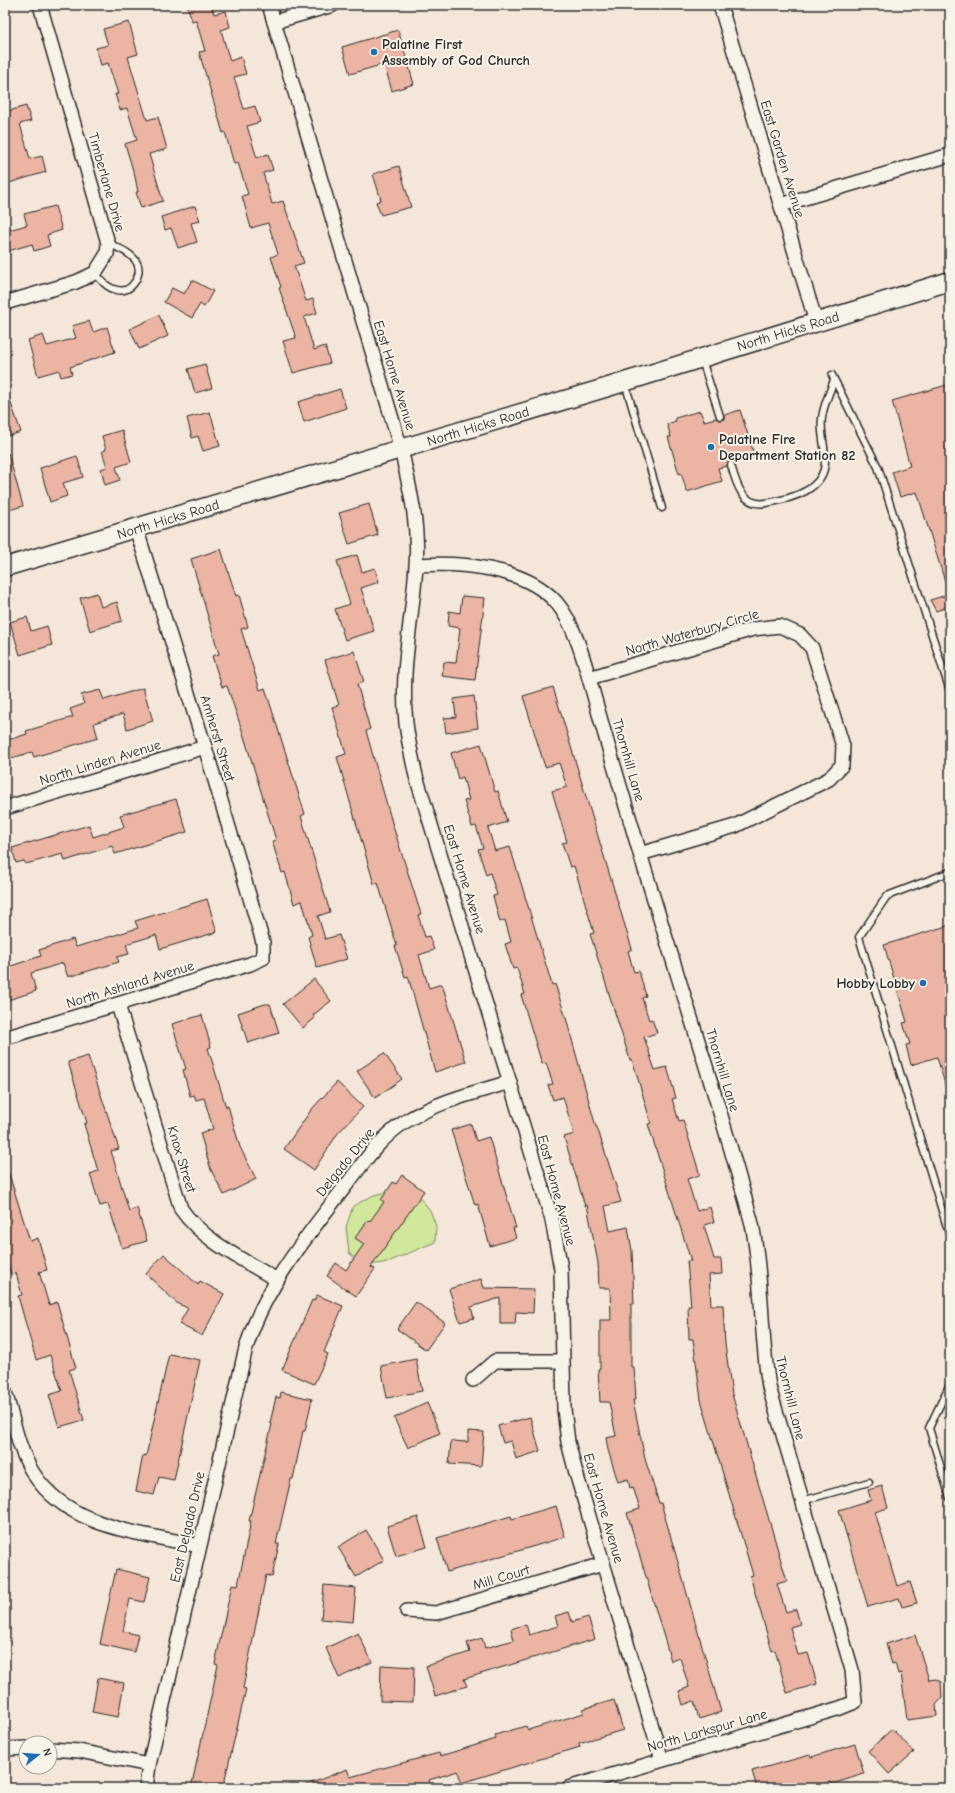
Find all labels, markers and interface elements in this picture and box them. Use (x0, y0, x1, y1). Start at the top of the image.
place label: Palatine First Assembly of God Church (382, 36, 530, 69)
marker: Palatine First Assembly of God Church (369, 47, 379, 57)
street label: East Garden Avenue (757, 98, 808, 220)
street label: Timberlane Drive (84, 131, 129, 233)
street label: North Hicks Road (735, 308, 841, 355)
street label: East Home Avenue (370, 318, 419, 432)
street label: North Hicks Road (425, 403, 531, 450)
place label: Palatine Fire Department Station 82 (719, 431, 855, 464)
marker: Palatine Fire Department Station 82 (706, 442, 716, 452)
street label: North Hicks Road (115, 496, 221, 543)
street label: North Waterbury Circle (624, 605, 761, 660)
street label: Amherst Street (196, 693, 239, 784)
street label: Thornhill Lane (609, 717, 649, 804)
street label: North Linden Avenue (38, 736, 163, 789)
street label: East Home Avenue (440, 822, 489, 936)
street label: North Ashland Avenue (64, 957, 196, 1012)
place label: Hobby Lobby (836, 975, 916, 992)
marker: Hobby Lobby (918, 978, 928, 988)
street label: Thornhill Lane (702, 1027, 743, 1114)
street label: Knox Street (163, 1124, 200, 1196)
street label: Delgado Drive (313, 1125, 378, 1200)
street label: East Home Avenue (534, 1133, 579, 1247)
street label: Thornhill Lane (772, 1354, 809, 1442)
street label: East Home Avenue (580, 1451, 627, 1565)
street label: East Delgado Drive (166, 1470, 209, 1584)
street label: Mill Court (471, 1561, 533, 1594)
street label: North Larkspur Lane (645, 1705, 769, 1756)
north arrow (18, 1735, 58, 1775)
text: N (40, 1747, 54, 1758)

